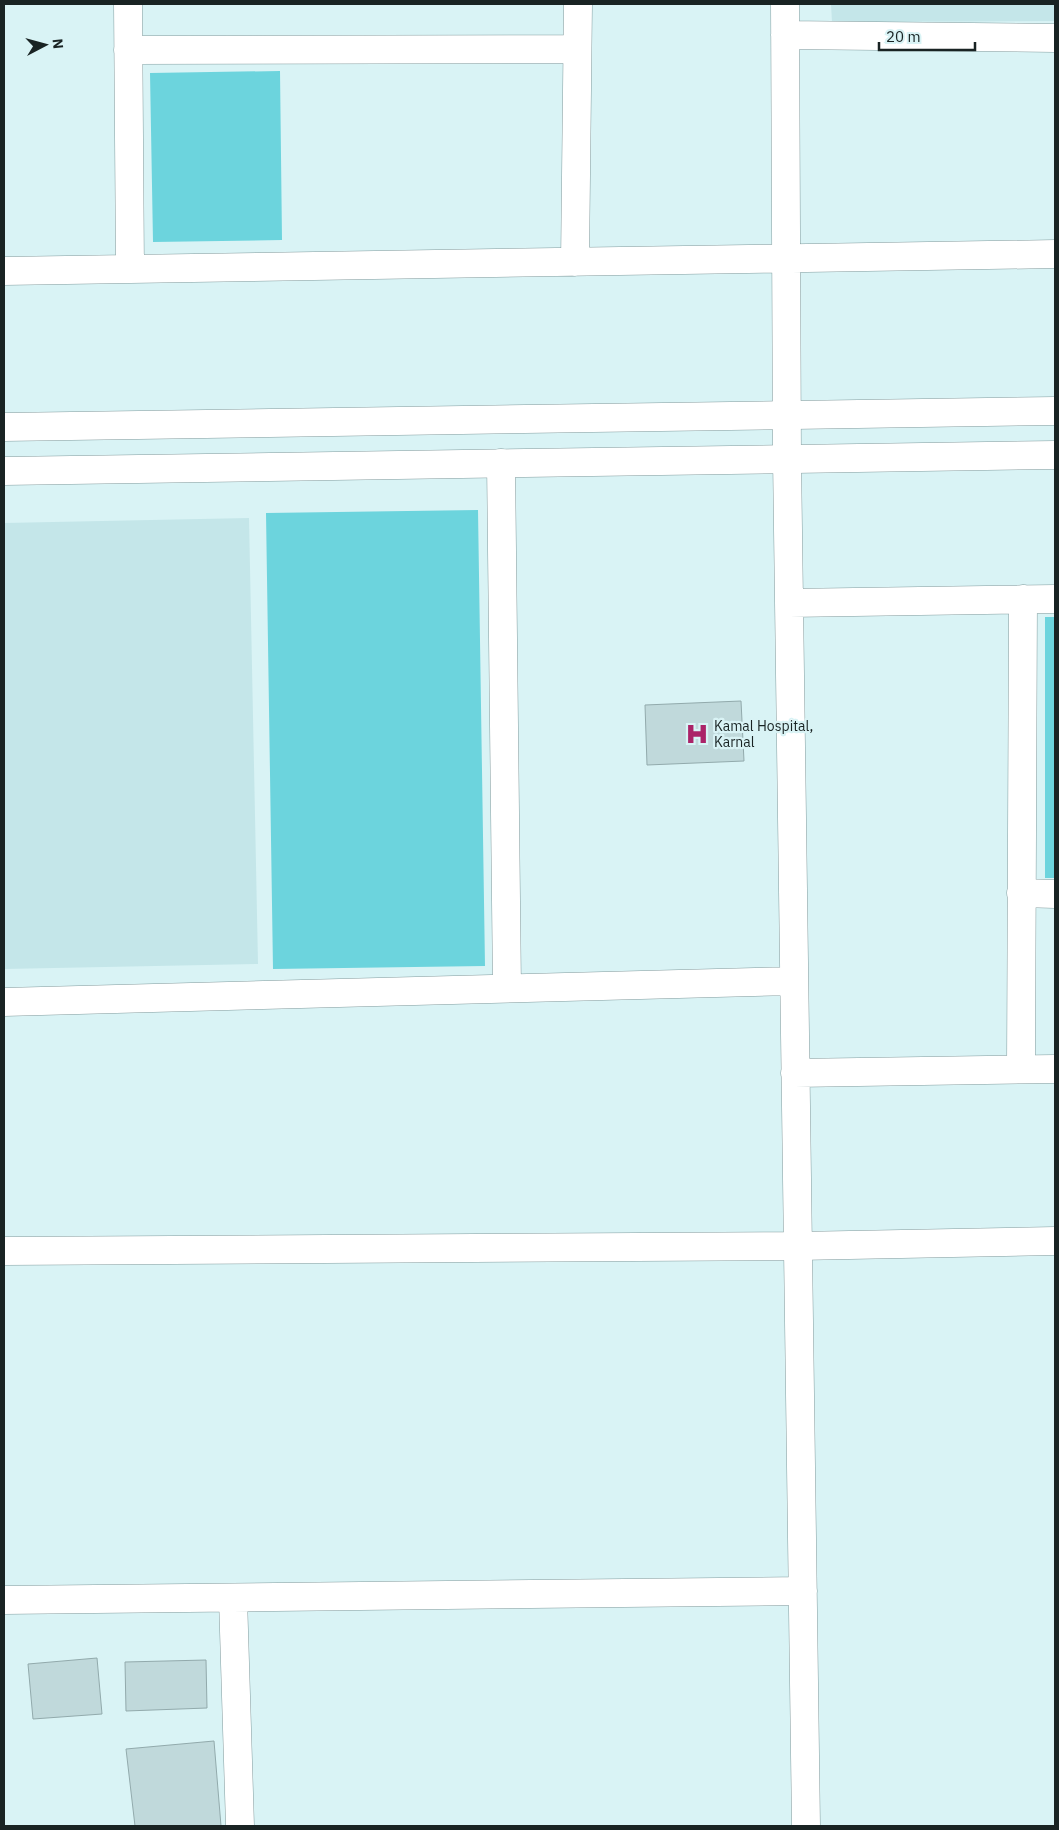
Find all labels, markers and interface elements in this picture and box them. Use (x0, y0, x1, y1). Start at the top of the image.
north arrow (20, 20, 70, 70)
scale bar (879, 20, 975, 52)
text: 20 m (886, 27, 921, 46)
text: N (48, 38, 67, 50)
place label: Kamal Hospital, Karnal (714, 717, 813, 751)
hospital icon: Kamal Hospital, Karnal (684, 721, 710, 747)

